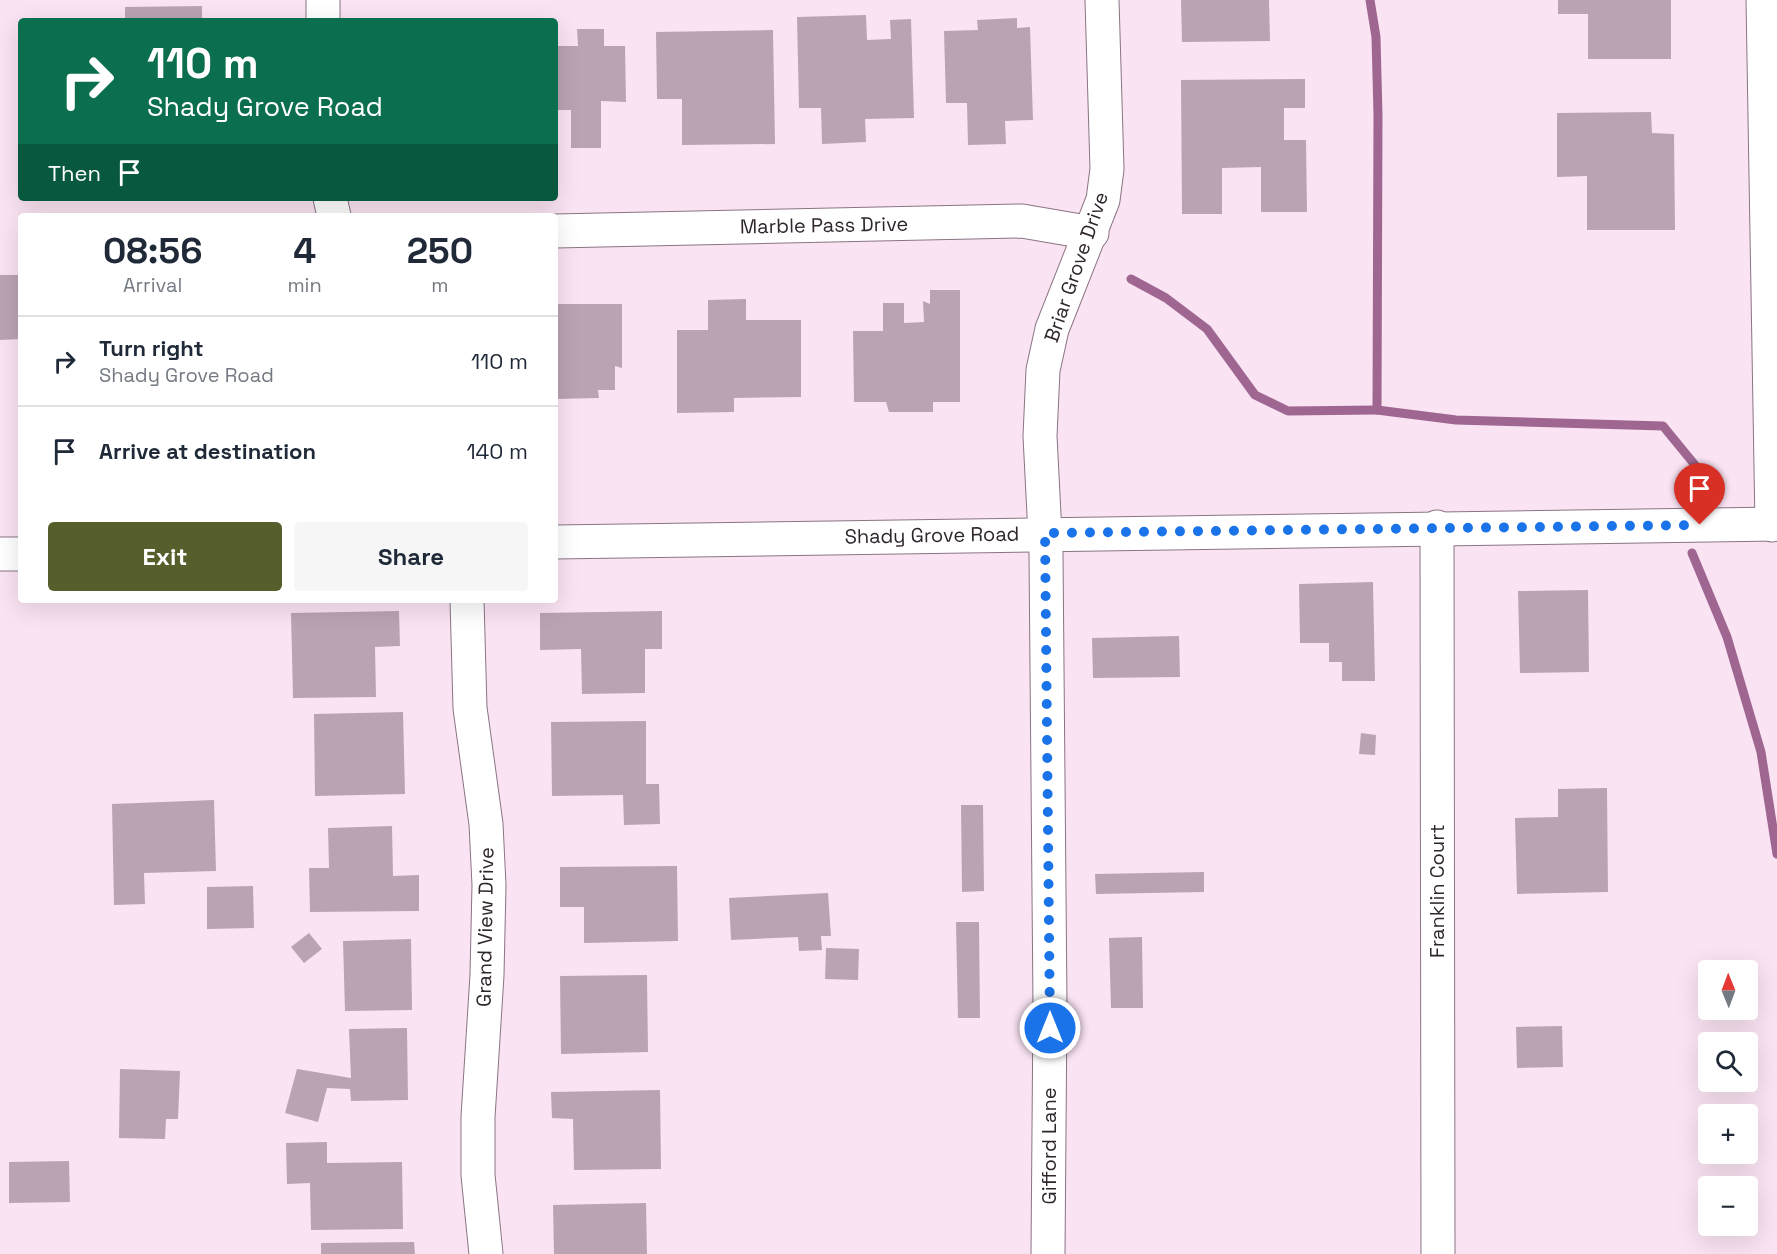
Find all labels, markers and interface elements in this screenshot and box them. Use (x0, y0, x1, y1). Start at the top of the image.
text: 110 m (147, 37, 259, 90)
icon: right (48, 42, 126, 120)
text: Shady Grove Road (147, 89, 383, 124)
icon: arrive (113, 156, 146, 189)
text: Then (48, 159, 101, 187)
street label: Briar Grove Drive (1038, 188, 1114, 346)
street label: Marble Pass Drive (740, 211, 908, 239)
text: 08:56 (103, 228, 202, 274)
text: 4 (293, 228, 316, 274)
text: 250 (407, 228, 473, 274)
text: Arrival (123, 272, 182, 298)
text: min (287, 272, 322, 298)
text: m (431, 272, 448, 298)
text: Turn right (99, 334, 204, 362)
icon: right (48, 345, 81, 378)
text: 110 m (471, 347, 528, 375)
text: Shady Grove Road (99, 362, 274, 388)
icon: arrive (48, 435, 81, 468)
text: Arrive at destination (99, 437, 316, 465)
text: 140 m (466, 437, 528, 465)
pin (1674, 463, 1725, 525)
icon: arrive (1683, 472, 1716, 505)
street label: Shady Grove Road (844, 520, 1020, 550)
button: Exit (48, 522, 282, 591)
button: Share (294, 522, 528, 591)
street label: Franklin Court (1424, 824, 1450, 958)
street label: Grand View Drive (471, 847, 499, 1007)
north arrow (1698, 960, 1758, 1020)
map controls (1698, 960, 1758, 1236)
position arrow (1018, 996, 1082, 1060)
button: search (1698, 1032, 1758, 1092)
street label: Gifford Lane (1036, 1088, 1062, 1204)
button: + (1698, 1104, 1758, 1164)
button: − (1698, 1176, 1758, 1236)

